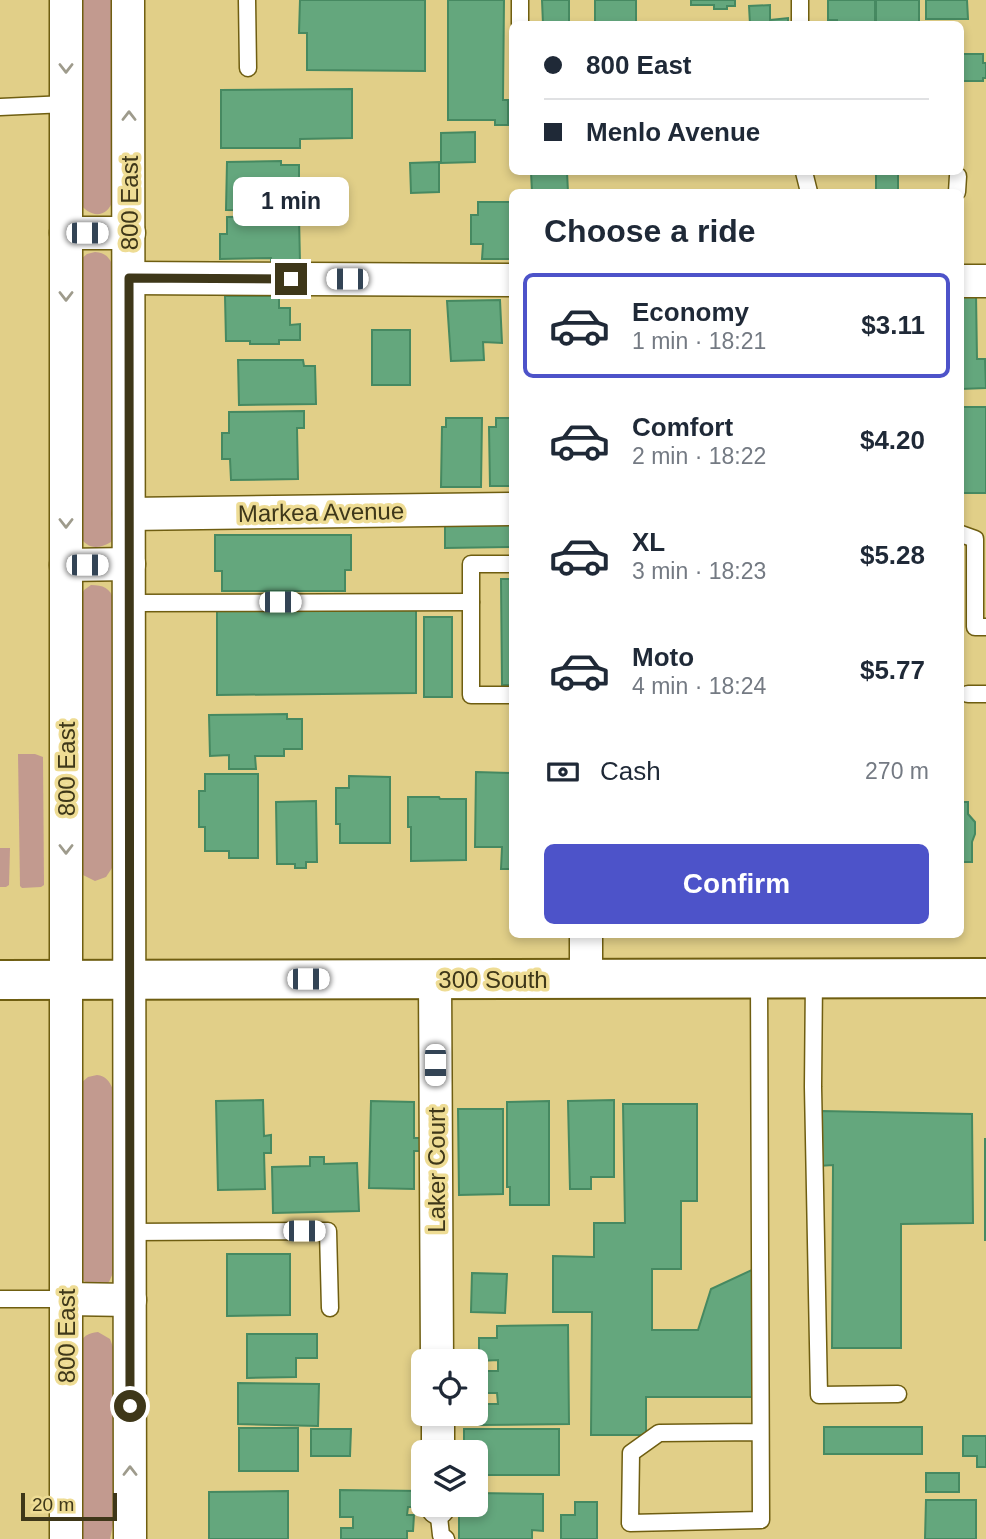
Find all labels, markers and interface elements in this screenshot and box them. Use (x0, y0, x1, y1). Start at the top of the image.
text: 800 East (586, 50, 692, 80)
one-way arrow (58, 63, 74, 74)
one-way arrow (121, 111, 137, 121)
text: Menlo Avenue (586, 117, 760, 147)
street label: 800 East (116, 155, 143, 250)
callout: 1 min (233, 177, 349, 226)
text: 1 min (261, 188, 321, 214)
text: Choose a ride (544, 213, 756, 249)
car (67, 223, 109, 244)
route end (275, 263, 307, 295)
car (327, 269, 369, 290)
one-way arrow (58, 291, 74, 302)
icon: car (548, 294, 611, 357)
text: Economy (632, 297, 749, 327)
text: $3.11 (861, 310, 925, 340)
text: 1 min · 18:21 (632, 328, 766, 354)
icon: car (548, 409, 611, 472)
text: Comfort (632, 412, 733, 442)
text: $4.20 (860, 425, 925, 455)
text: 2 min · 18:22 (632, 443, 766, 469)
street label: Markea Avenue (238, 497, 404, 527)
one-way arrow (58, 518, 74, 529)
icon: car (548, 524, 611, 587)
text: XL (632, 527, 665, 557)
text: $5.28 (860, 540, 925, 570)
car (67, 555, 109, 576)
text: 3 min · 18:23 (632, 558, 766, 584)
car (260, 592, 302, 613)
icon: car (548, 639, 611, 702)
text: Moto (632, 642, 694, 672)
text: $5.77 (860, 655, 925, 685)
text: 4 min · 18:24 (632, 673, 766, 699)
street label: 800 East (53, 721, 80, 816)
icon: cash (544, 753, 582, 791)
text: Cash (600, 756, 661, 786)
text: 270 m (865, 758, 929, 784)
one-way arrow (58, 844, 74, 854)
button: Confirm (544, 844, 929, 924)
street label: 300 South (438, 966, 548, 993)
car (288, 969, 330, 990)
car (425, 1044, 446, 1086)
street label: Laker Court (423, 1107, 450, 1233)
car (284, 1221, 326, 1242)
street label: 800 East (53, 1288, 80, 1383)
map controls (411, 1349, 488, 1517)
button: locate (411, 1349, 488, 1426)
route start (114, 1390, 146, 1422)
button: layers (411, 1440, 488, 1517)
one-way arrow (122, 1465, 138, 1475)
scale bar (21, 1490, 117, 1522)
text: 20 m (32, 1494, 74, 1515)

